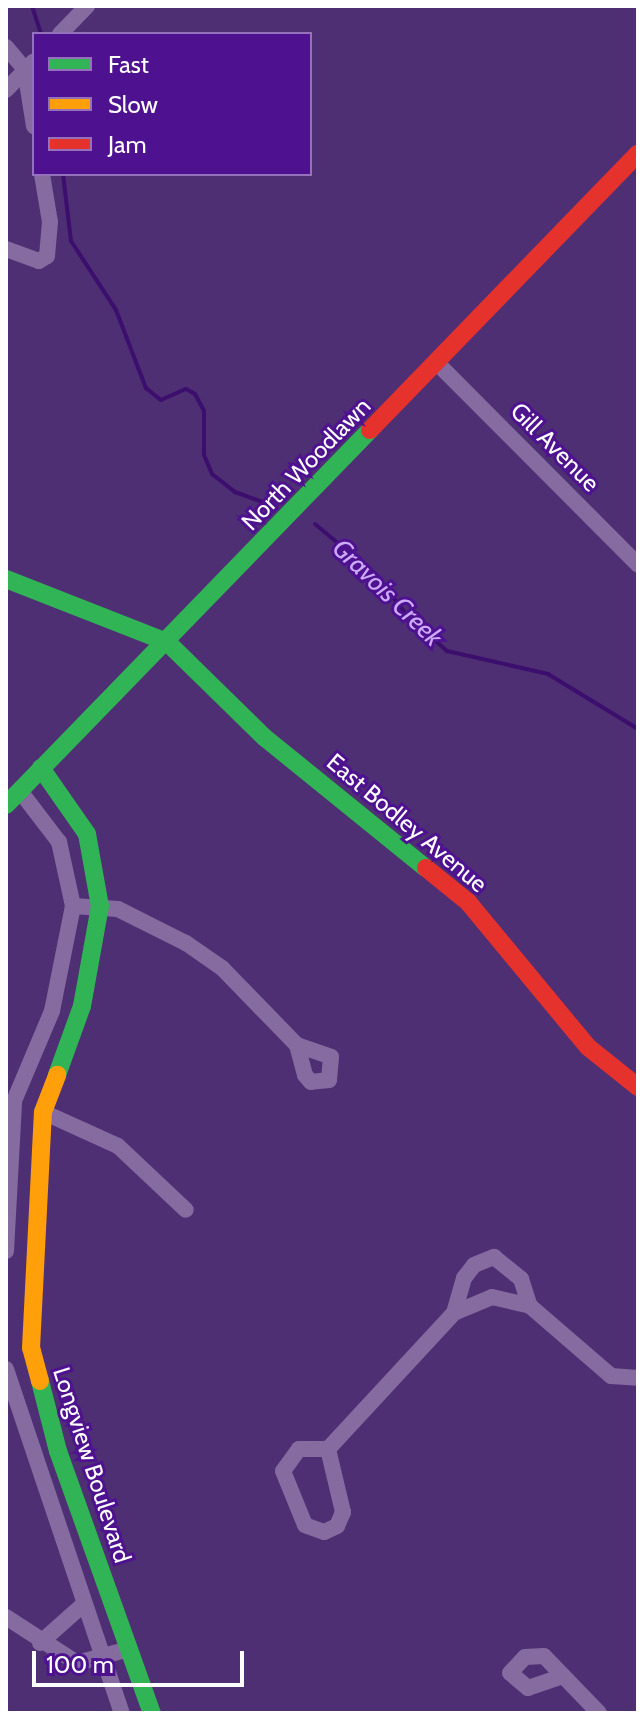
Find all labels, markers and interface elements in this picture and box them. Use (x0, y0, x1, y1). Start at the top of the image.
legend (32, 32, 312, 176)
text: Fast (108, 50, 149, 79)
text: Slow (108, 90, 158, 119)
text: Jam (108, 130, 146, 159)
street label: North Woodlawn (236, 392, 376, 536)
street label: Gill Avenue (505, 397, 605, 497)
water label: Gravois Creek (326, 533, 448, 653)
street label: East Bodley Avenue (321, 748, 493, 898)
street label: Longview Boulevard (47, 1364, 137, 1566)
scale bar (36, 1635, 248, 1685)
text: 100 m (46, 1650, 114, 1679)

